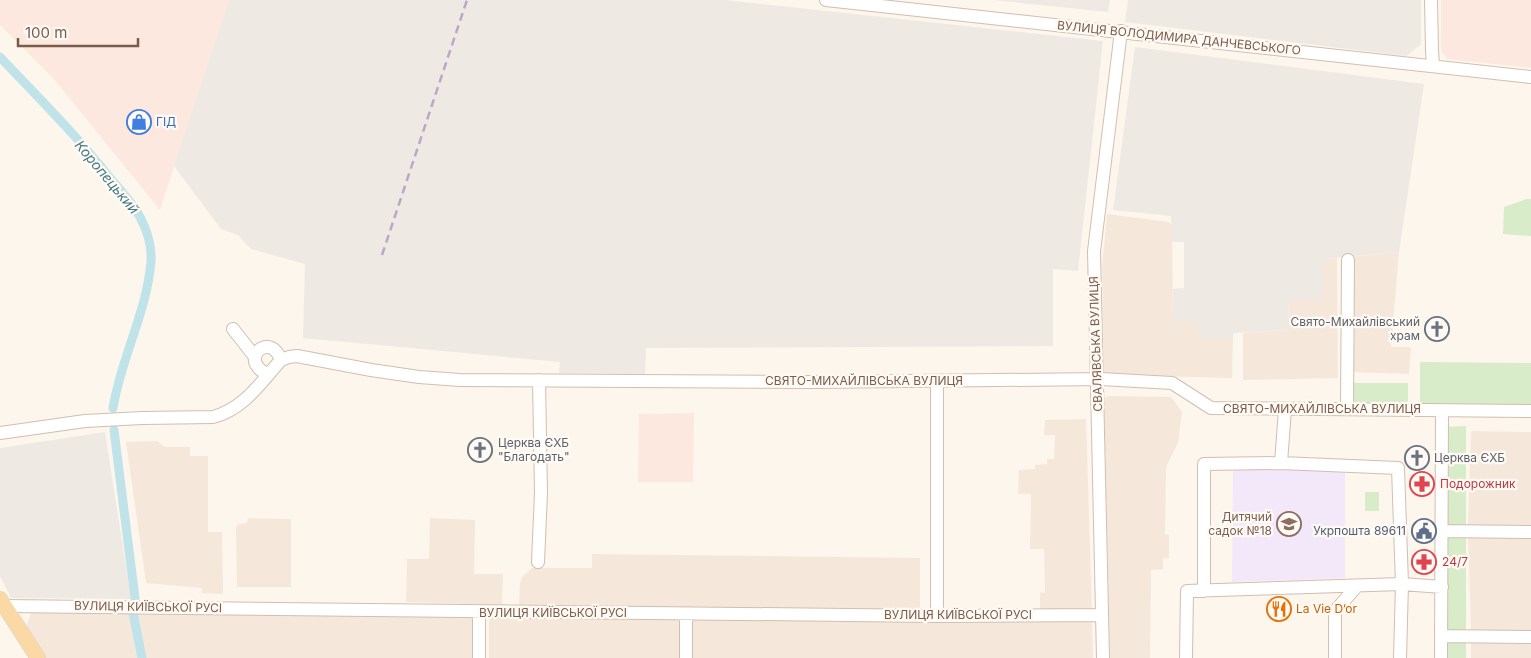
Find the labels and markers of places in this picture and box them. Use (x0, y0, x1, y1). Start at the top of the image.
shop icon: ГІД (126, 109, 152, 135)
place label: ГІД (156, 114, 176, 129)
place label: Свято-Михайлівський храм (1291, 314, 1420, 343)
church icon: Свято-Михайлівський храм (1424, 316, 1450, 342)
place label: Церква ЄХБ "Благодать" (498, 435, 570, 464)
church icon: Церква ЄХБ "Благодать" (467, 437, 493, 463)
church icon: Церква ЄХБ (1404, 445, 1430, 471)
place label: Церква ЄХБ (1434, 450, 1505, 465)
pharmacy icon: Подорожник (1409, 471, 1435, 497)
place label: Подорожник (1440, 476, 1516, 491)
place label: Дитячий садок №18 (1208, 509, 1272, 538)
school or university icon: Дитячий садок №18 (1276, 511, 1302, 537)
public building icon: Укрпошта 89611 (1411, 518, 1437, 544)
place label: Укрпошта 89611 (1313, 523, 1406, 538)
pharmacy icon: 24/7 (1411, 549, 1437, 575)
place label: 24/7 (1442, 554, 1468, 569)
restaurant icon: La Vie D‘or (1266, 596, 1292, 622)
place label: La Vie D‘or (1296, 601, 1358, 616)

